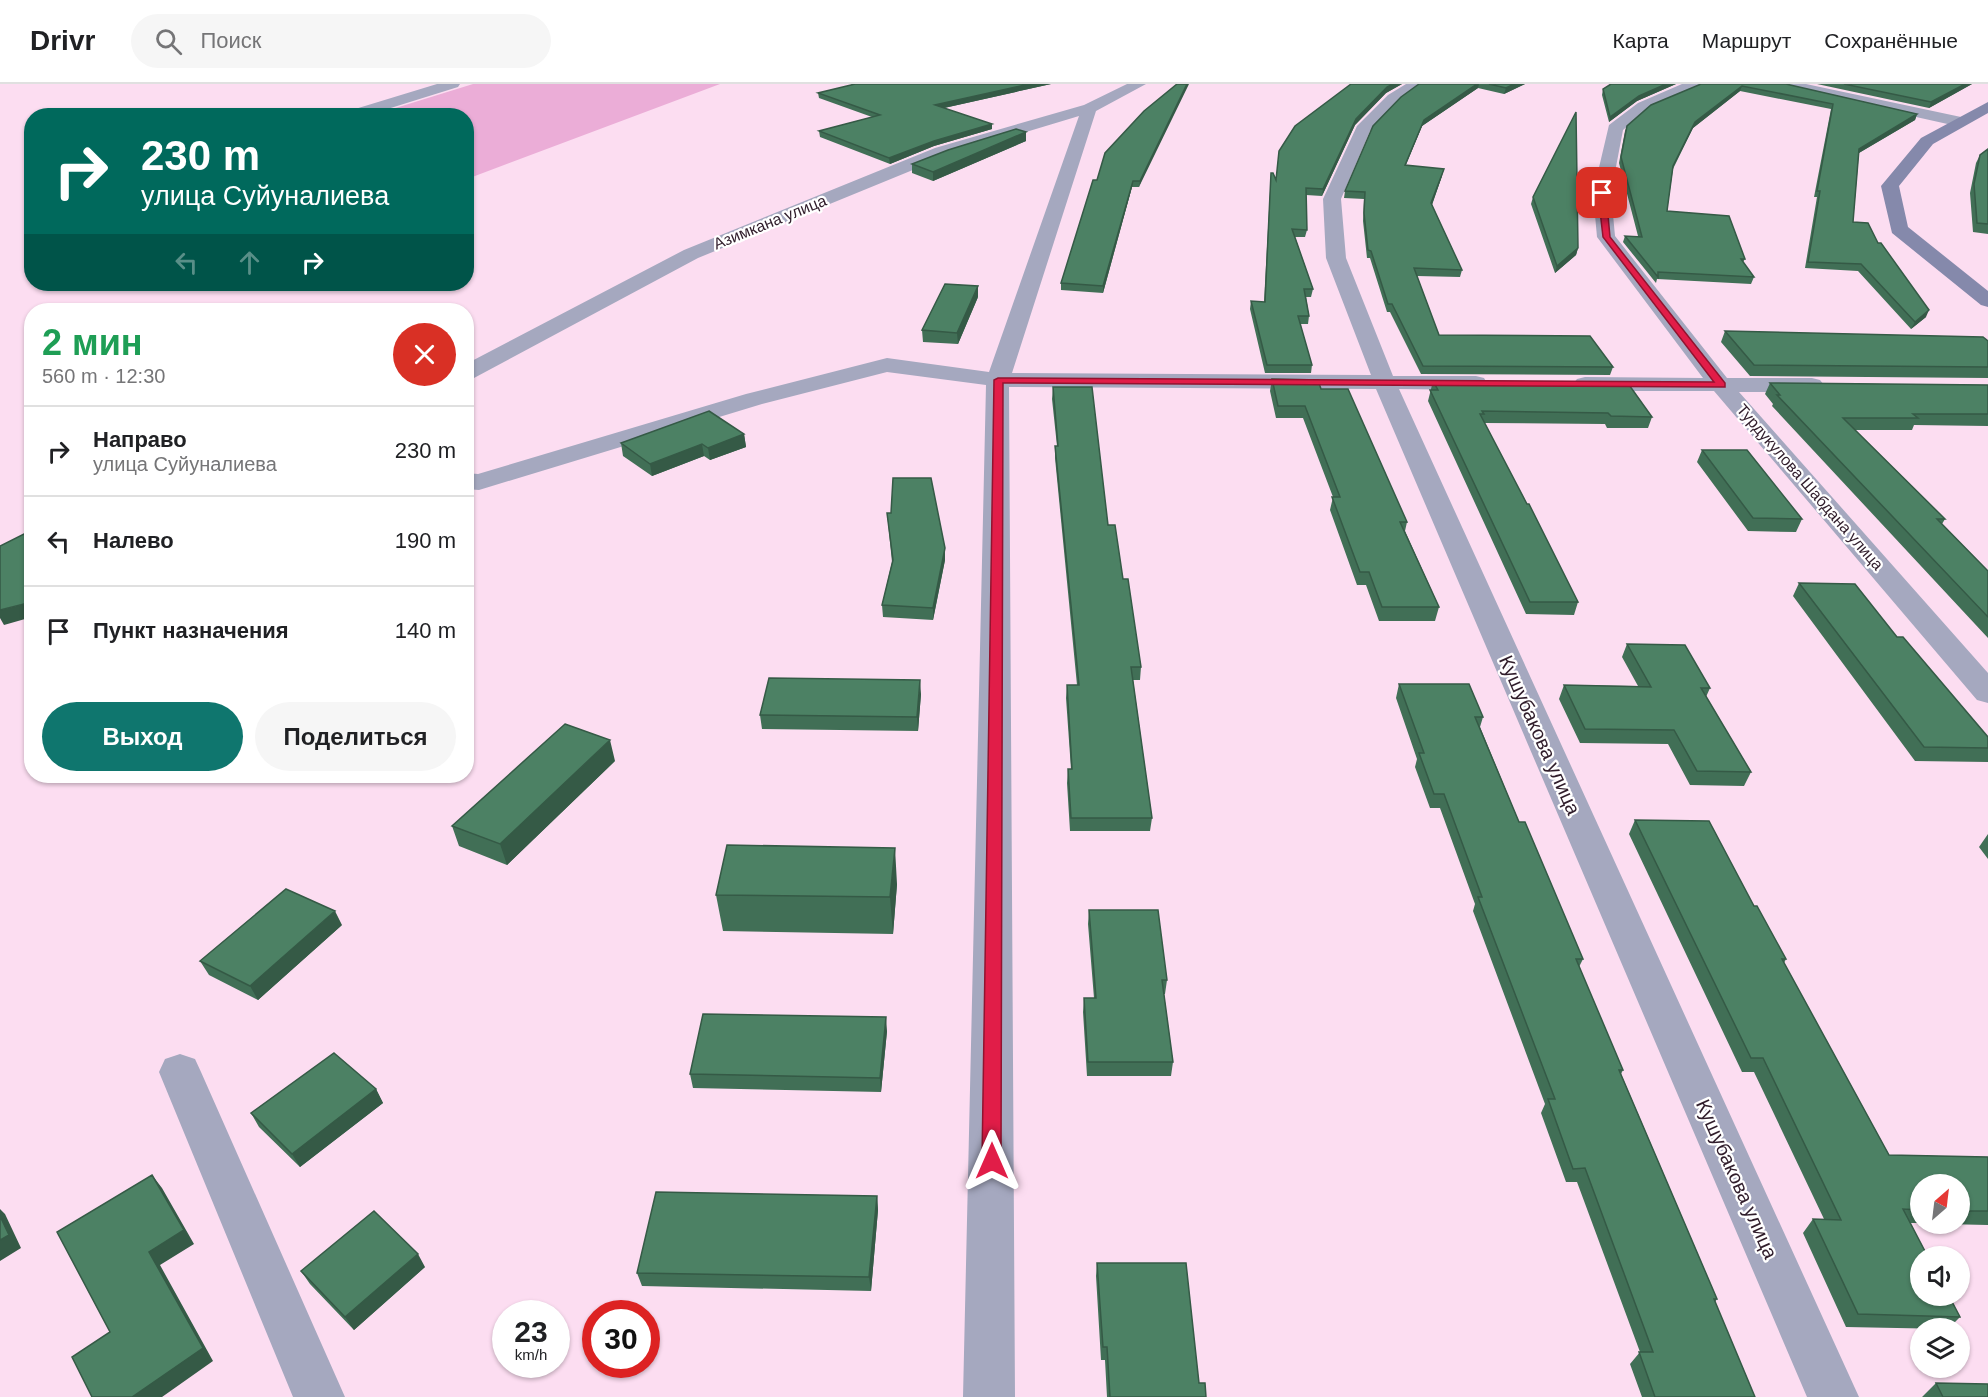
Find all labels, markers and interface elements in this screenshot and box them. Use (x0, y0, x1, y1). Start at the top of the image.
search box (131, 14, 551, 68)
text: Drivr (30, 25, 95, 56)
icon: search (152, 25, 185, 58)
text: Поиск (200, 28, 261, 53)
text: Карта (1613, 29, 1669, 52)
text: Маршрут (1702, 29, 1791, 52)
text: Сохранённые (1824, 29, 1958, 52)
icon: right (42, 132, 120, 210)
text: 230 m (141, 132, 260, 179)
pin (1576, 167, 1627, 218)
icon: arrive (1585, 176, 1618, 209)
text: улица Суйуналиева (141, 181, 389, 211)
street label: Азимкана улица (711, 192, 829, 252)
icon: left (170, 246, 203, 279)
icon: ahead (233, 246, 266, 279)
icon: right (296, 246, 329, 279)
text: 2 мин (42, 322, 143, 363)
button: close (393, 323, 456, 386)
text: 560 m · 12:30 (42, 365, 165, 387)
street label: Турдукулова Шабдана улица (1733, 401, 1887, 573)
text: Направо (93, 427, 187, 452)
icon: right (42, 435, 75, 468)
text: 230 m (395, 438, 456, 463)
text: улица Суйуналиева (93, 453, 277, 475)
icon: left (42, 525, 75, 558)
text: Налево (93, 528, 174, 553)
text: 190 m (395, 528, 456, 553)
icon: arrive (42, 615, 75, 648)
text: Пункт назначения (93, 618, 289, 643)
text: 140 m (395, 618, 456, 643)
street label: Кушубакова улица (1495, 652, 1585, 819)
button: Выход (42, 702, 243, 771)
button: Поделиться (255, 702, 456, 771)
street label: Кушубакова улица (1692, 1096, 1782, 1263)
position arrow (960, 1129, 1024, 1193)
north arrow (1910, 1174, 1970, 1234)
map controls (1910, 1174, 1970, 1378)
button: sound (1910, 1246, 1970, 1306)
speed limit sign: 30 (582, 1300, 660, 1378)
text: 23 (514, 1315, 548, 1348)
button: layers (1910, 1318, 1970, 1378)
text: km/h (515, 1346, 547, 1363)

